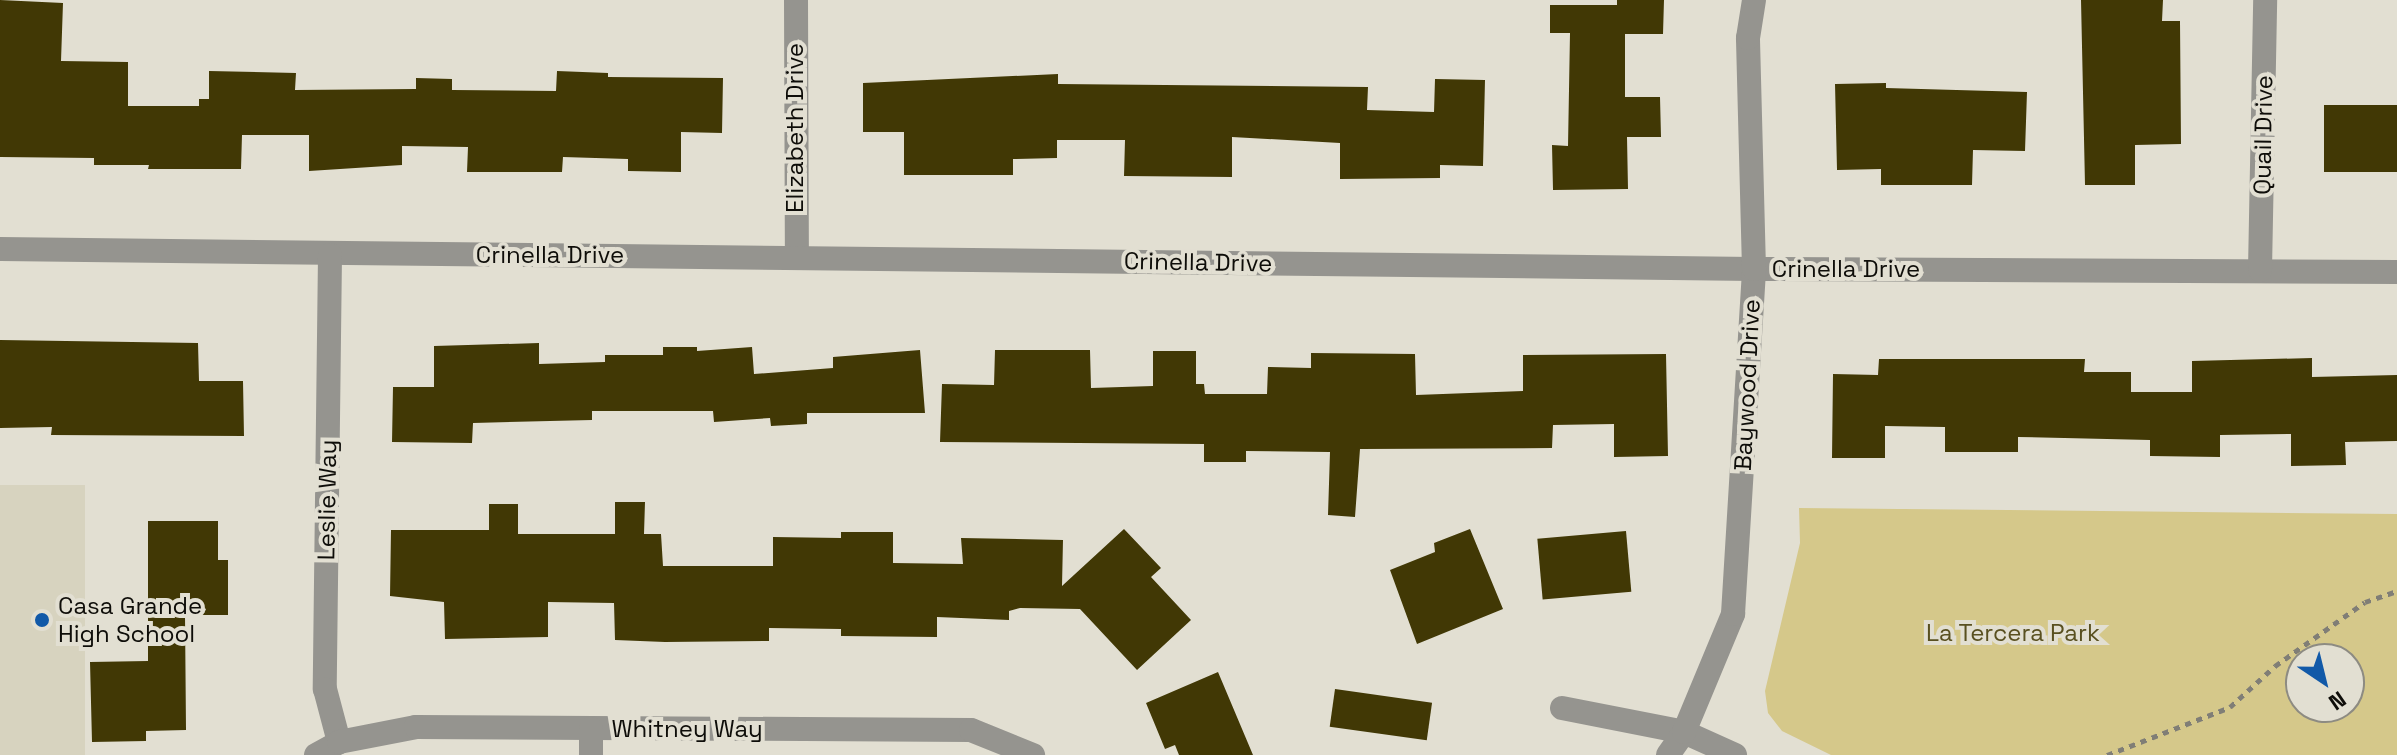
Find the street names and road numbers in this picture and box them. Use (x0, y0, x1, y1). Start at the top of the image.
street label: Elizabeth Drive (781, 43, 809, 213)
street label: Quail Drive (2248, 75, 2278, 195)
street label: Crinella Drive (476, 241, 624, 269)
street label: Crinella Drive (1124, 246, 1272, 278)
street label: Crinella Drive (1772, 255, 1920, 283)
street label: Baywood Drive (1728, 298, 1766, 472)
street label: Leslie Way (312, 439, 342, 561)
street label: Whitney Way (611, 715, 763, 743)

